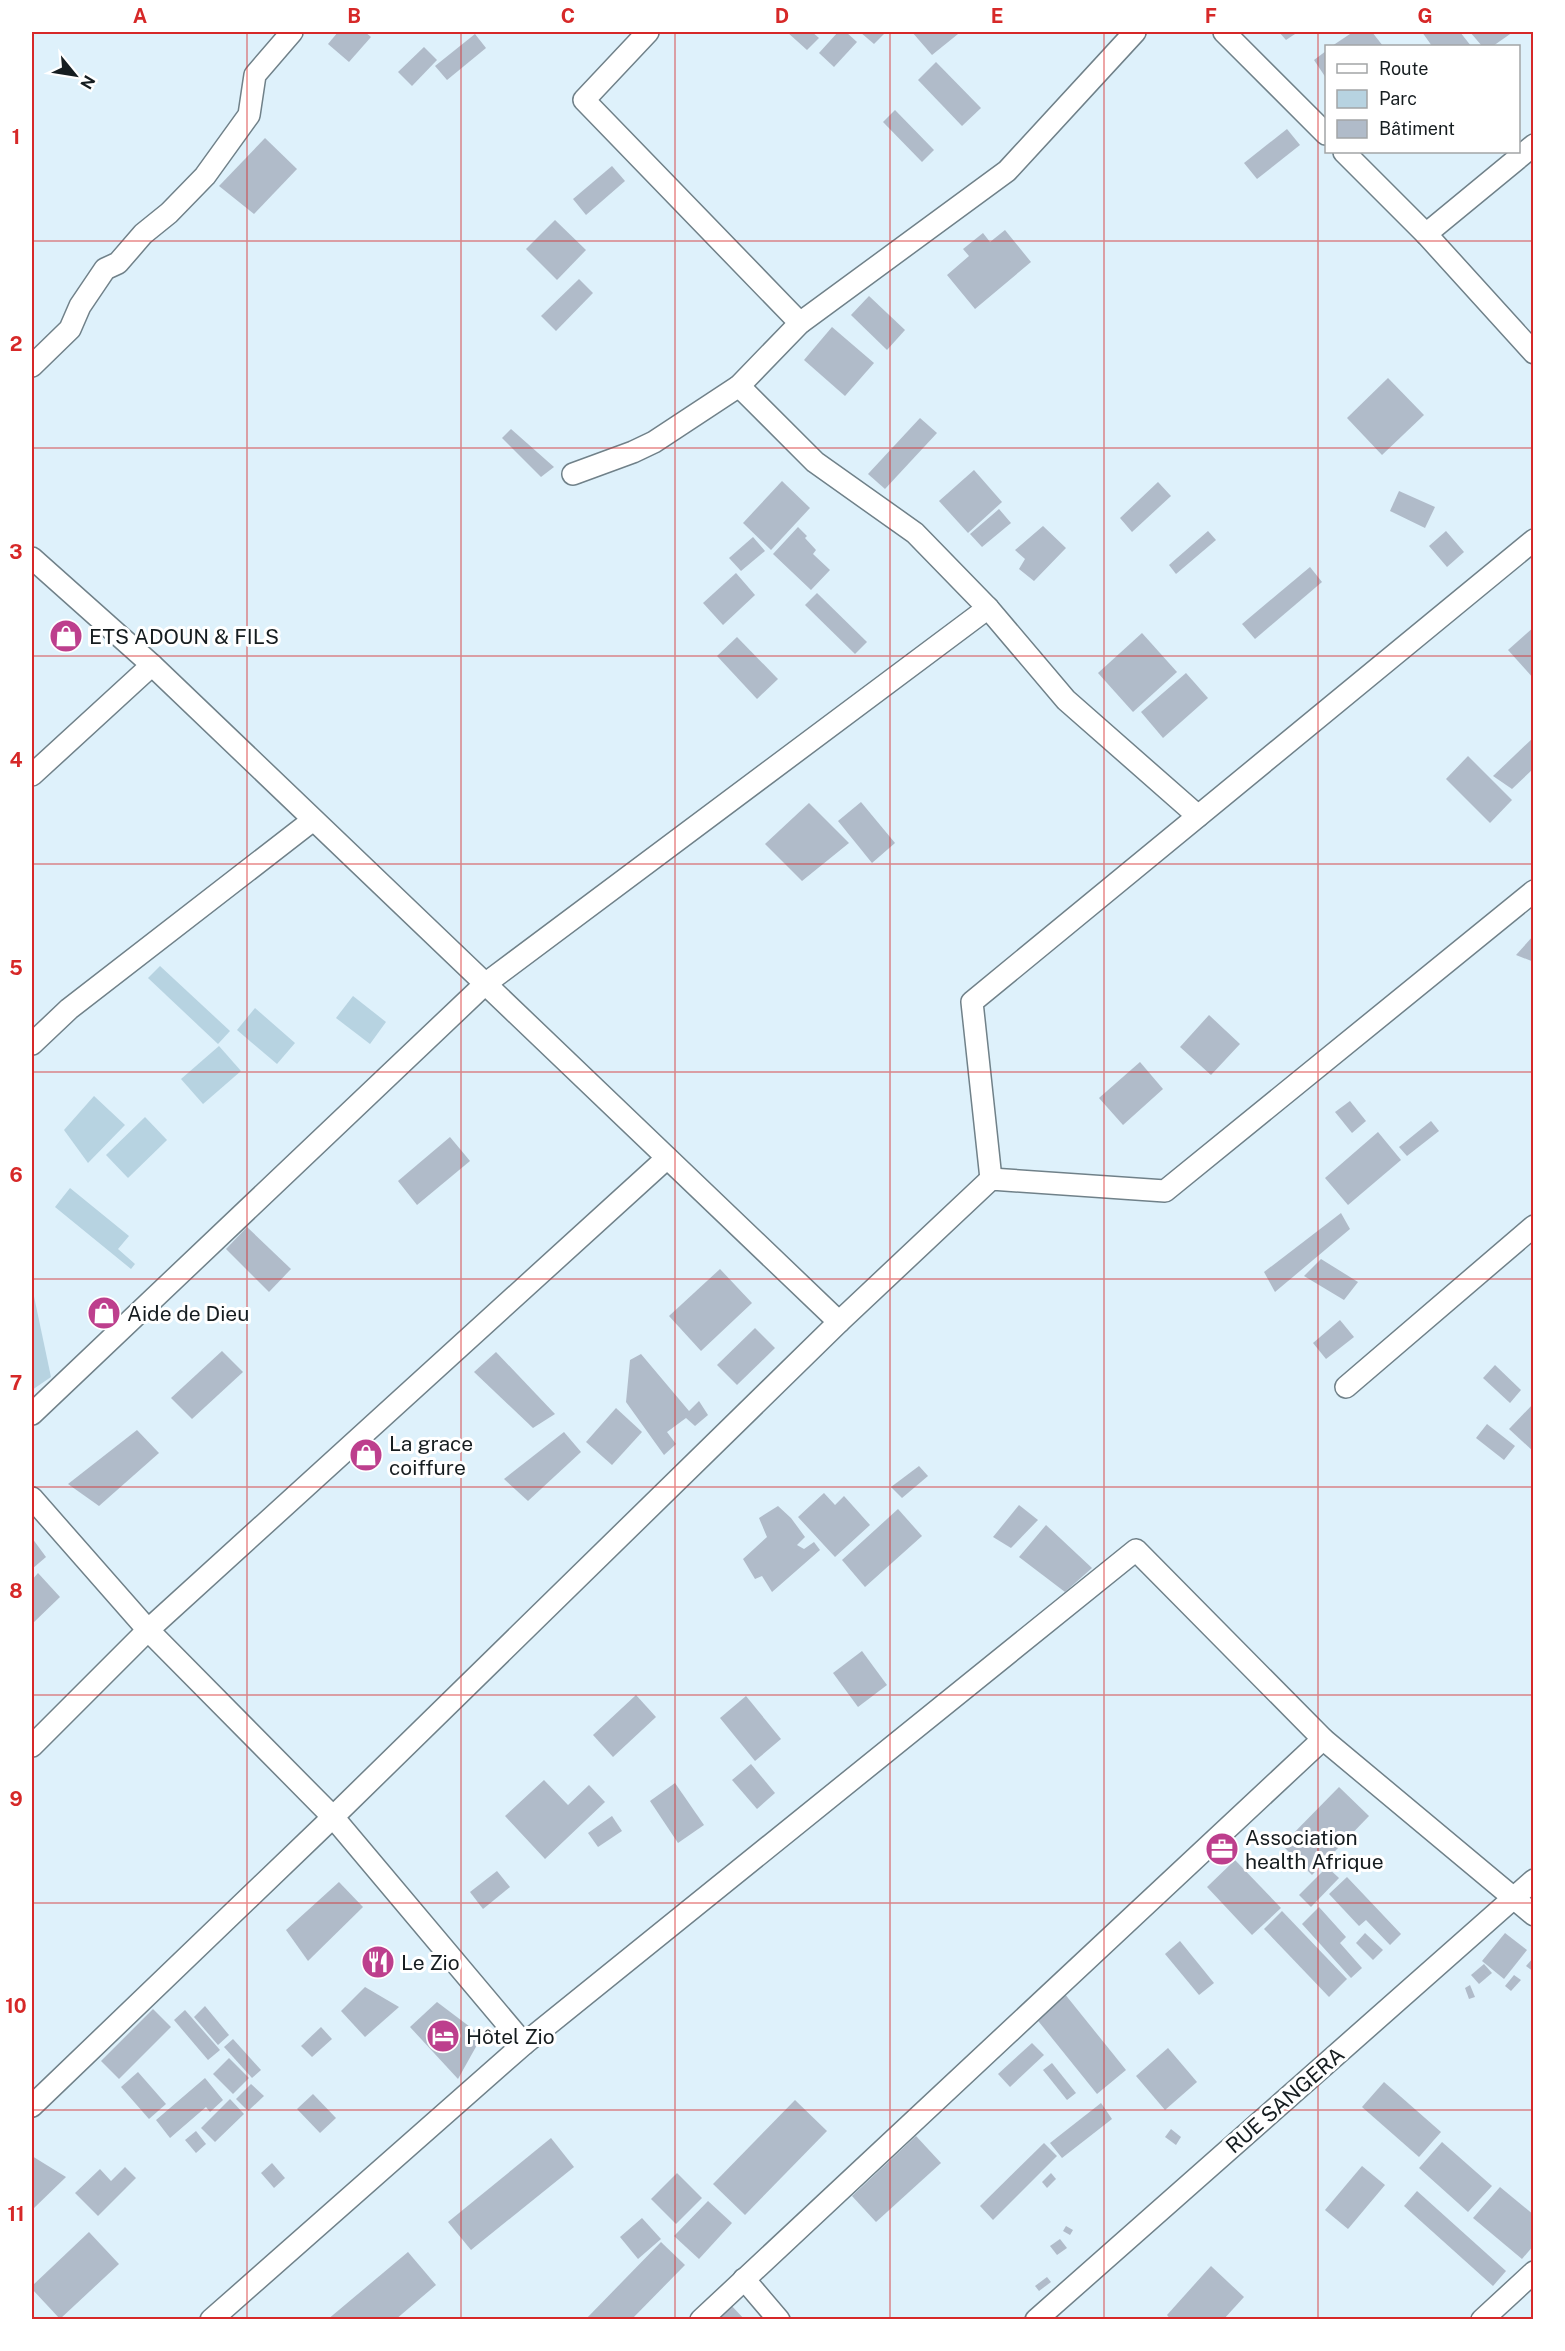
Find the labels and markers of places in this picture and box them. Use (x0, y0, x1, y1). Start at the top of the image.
shop icon: ETS ADOUN & FILS (48, 618, 84, 654)
place label: ETS ADOUN & FILS (89, 624, 279, 649)
shop icon: Aide de Dieu (86, 1295, 122, 1331)
place label: Aide de Dieu (127, 1301, 249, 1326)
place label: La grace coiffure (389, 1431, 473, 1480)
shop icon: La grace coiffure (348, 1437, 384, 1473)
place label: Association health Afrique (1245, 1825, 1384, 1874)
office icon: Association health Afrique (1204, 1831, 1240, 1867)
restaurant icon: Le Zio (360, 1944, 396, 1980)
place label: Le Zio (401, 1950, 460, 1975)
hotel icon: Hôtel Zio (425, 2018, 461, 2054)
place label: Hôtel Zio (466, 2024, 555, 2049)

